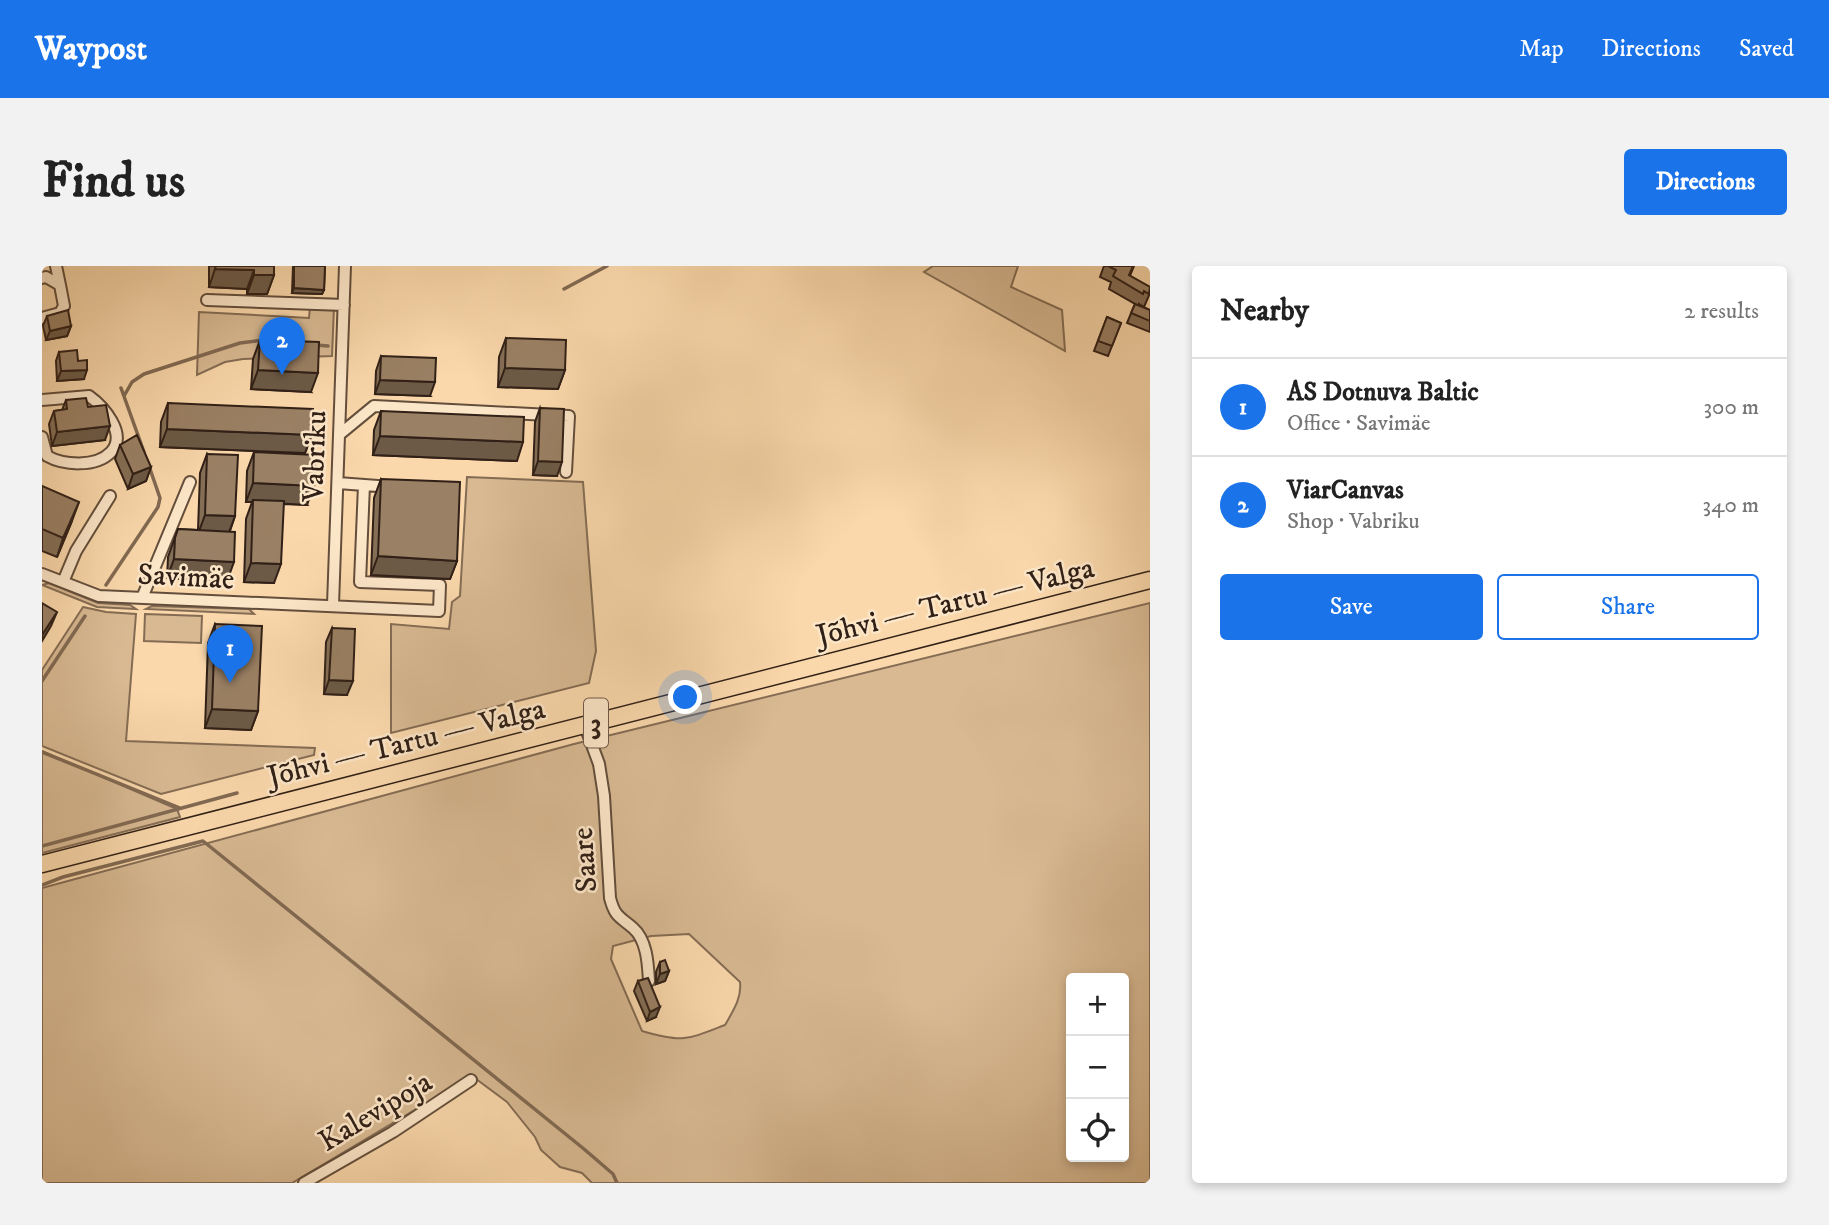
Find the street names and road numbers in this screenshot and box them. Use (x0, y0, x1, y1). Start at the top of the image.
street label: Vabriku (295, 409, 336, 504)
street label: Jõhvi — Tartu — Valga (810, 550, 1098, 656)
street label: Savimäe (137, 556, 235, 599)
street label: Jõhvi — Tartu — Valga (261, 691, 549, 797)
road number: 3 (584, 699, 608, 748)
street label: Saare (565, 826, 606, 894)
street label: Kalevipoja (312, 1064, 439, 1161)

